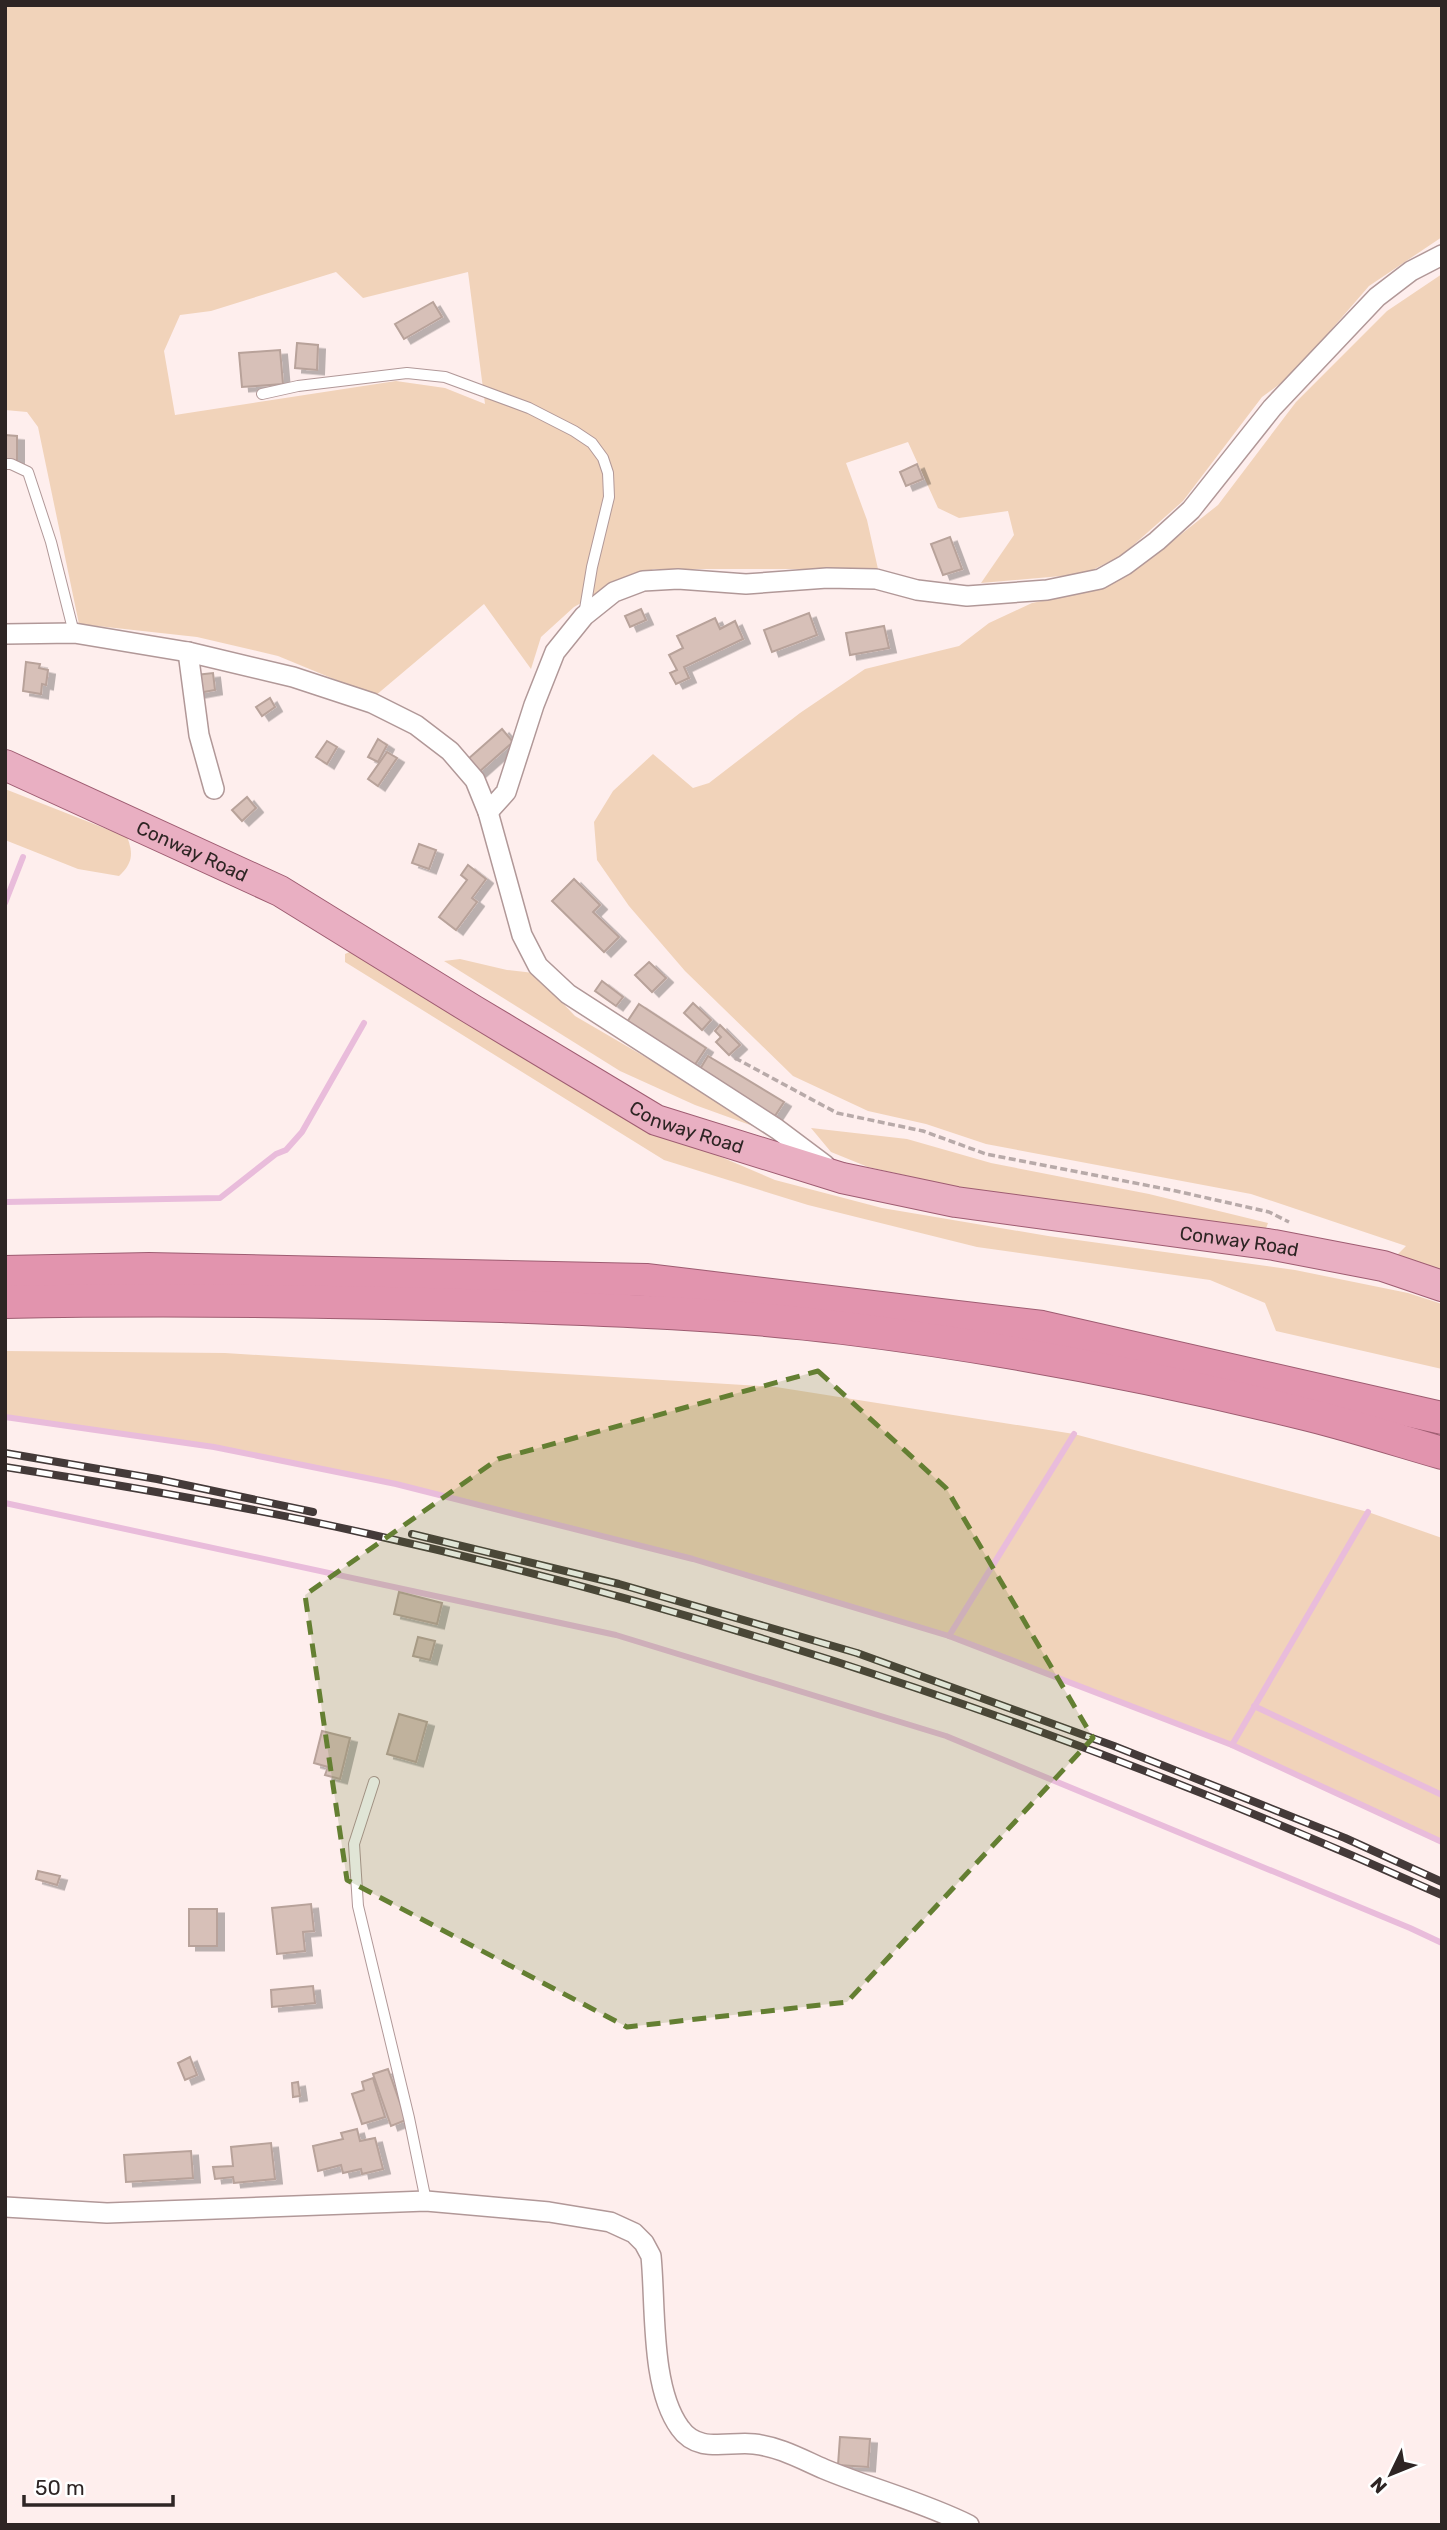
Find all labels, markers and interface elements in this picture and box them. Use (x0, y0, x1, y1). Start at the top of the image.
street label: Conway Road (133, 816, 251, 887)
street label: Conway Road (625, 1096, 746, 1159)
street label: Conway Road (1178, 1221, 1301, 1262)
north arrow (1356, 2439, 1426, 2509)
scale bar (24, 2464, 173, 2508)
text: N (1366, 2472, 1392, 2498)
text: 50 m (35, 2475, 85, 2500)

